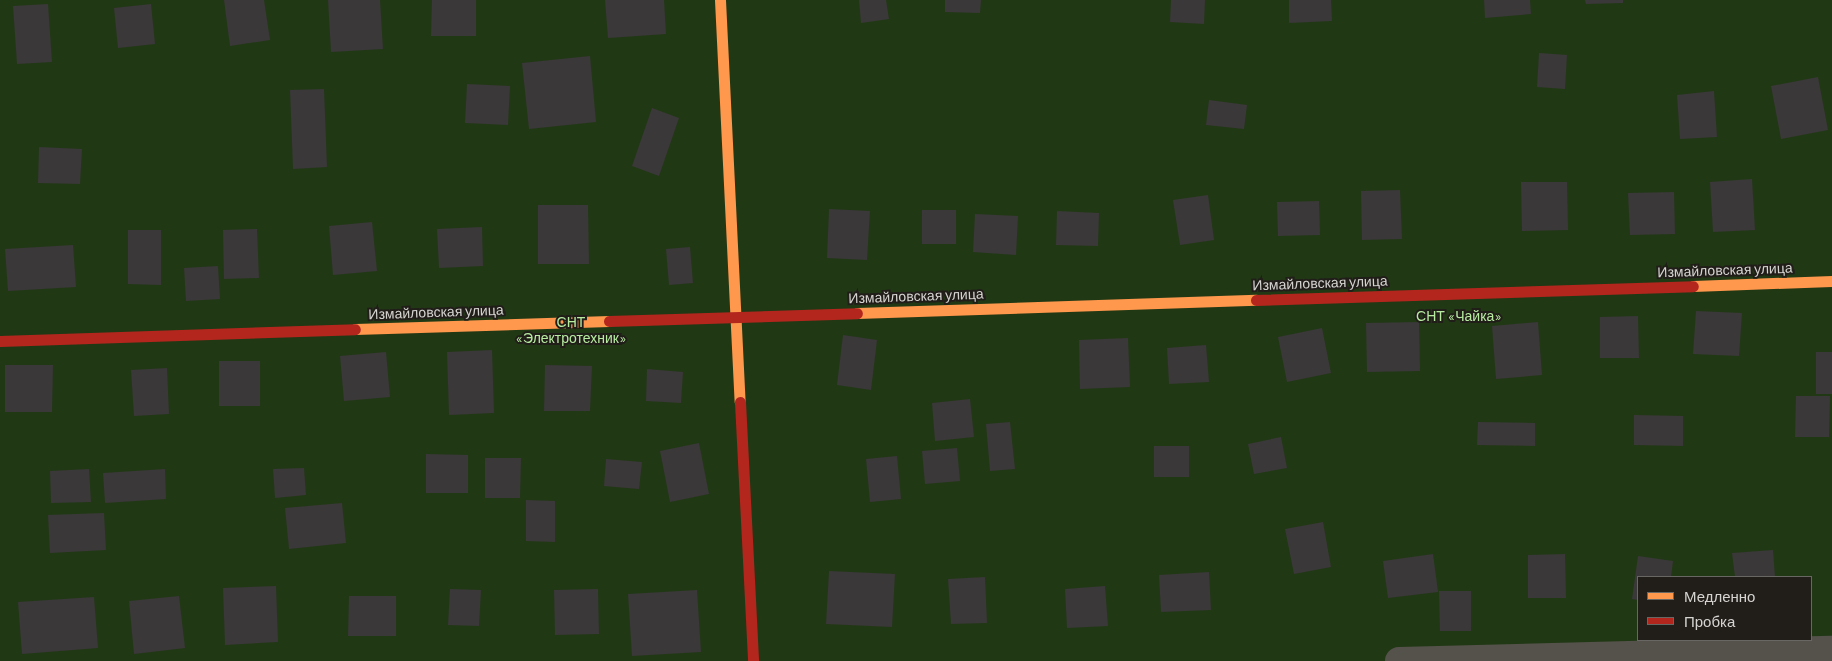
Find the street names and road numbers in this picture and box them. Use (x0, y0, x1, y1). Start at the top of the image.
street label: Измайловская улица (1657, 259, 1793, 281)
street label: Измайловская улица (1252, 272, 1388, 294)
street label: Измайловская улица (848, 285, 984, 307)
street label: Измайловская улица (368, 301, 504, 323)

